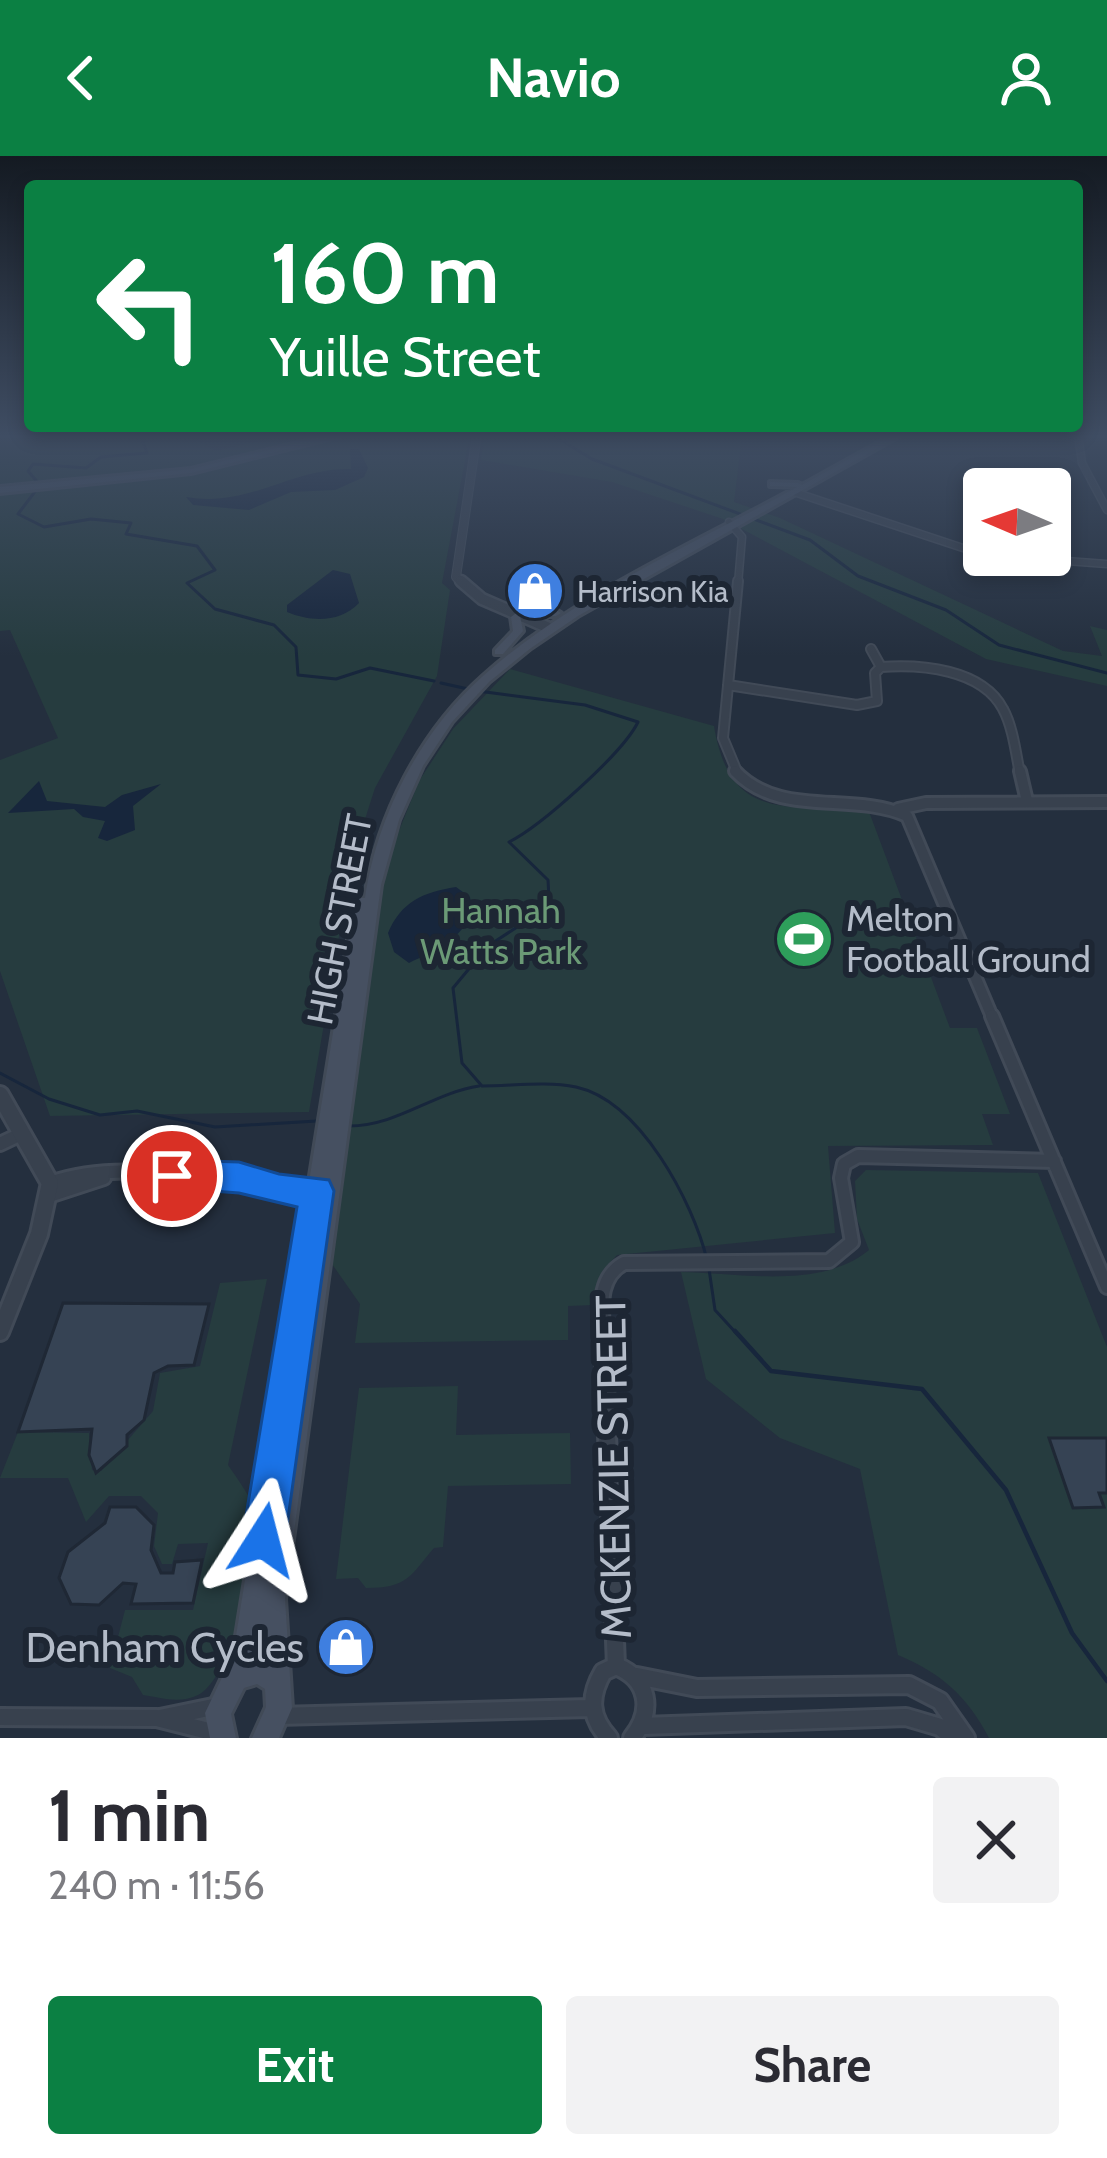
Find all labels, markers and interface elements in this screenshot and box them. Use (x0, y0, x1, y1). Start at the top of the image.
icon: back (48, 45, 114, 111)
text: Navio (486, 45, 621, 111)
icon: person (993, 45, 1059, 111)
text: 160 m (270, 222, 499, 324)
icon: left (72, 228, 228, 384)
text: Yuille Street (270, 324, 541, 390)
north arrow (963, 468, 1071, 576)
map controls (963, 468, 1071, 576)
shop icon: Harrison Kia (504, 560, 566, 622)
place label: Harrison Kia (577, 573, 729, 610)
street label: HIGH STREET (297, 810, 381, 1028)
park label: Hannah Watts Park (420, 888, 583, 973)
place label: Melton Football Ground (846, 896, 1091, 981)
sports icon: Melton Football Ground (773, 908, 835, 970)
pin (121, 1125, 223, 1227)
icon: arrive (139, 1143, 205, 1209)
street label: MCKENZIE STREET (584, 1295, 642, 1639)
position arrow (200, 1477, 326, 1603)
shop icon: Denham Cycles (315, 1616, 377, 1678)
place label: Denham Cycles (25, 1621, 304, 1673)
text: 1 min (48, 1772, 210, 1859)
button: close (933, 1777, 1059, 1903)
text: 240 m · 11:56 (48, 1861, 265, 1909)
button: Exit (48, 1996, 542, 2134)
button: Share (566, 1996, 1059, 2134)

